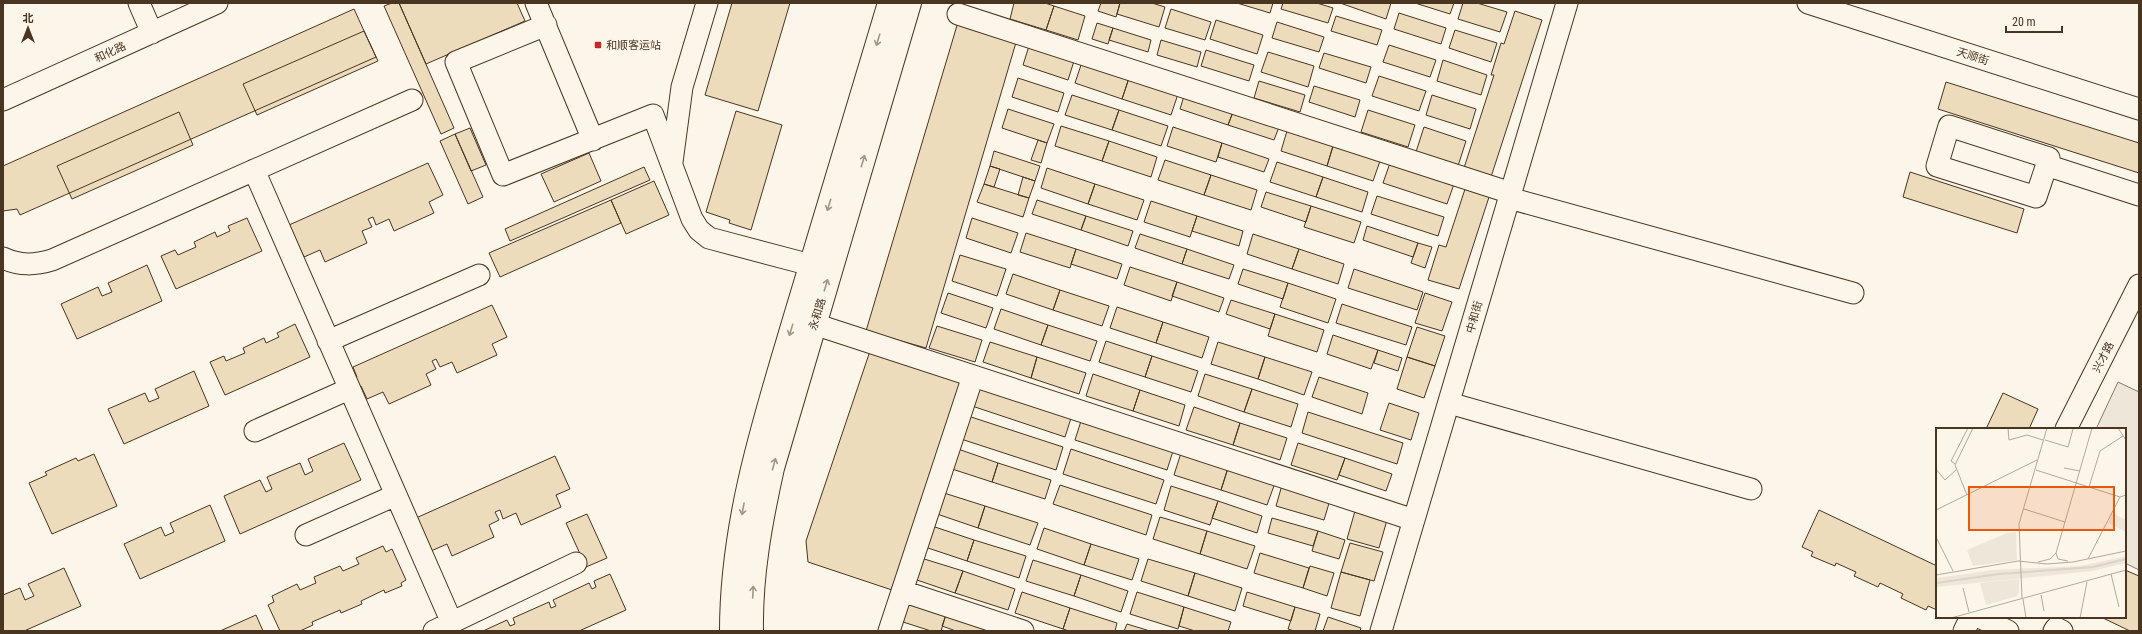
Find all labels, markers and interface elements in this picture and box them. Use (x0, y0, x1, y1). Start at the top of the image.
north arrow (8, 8, 48, 48)
scale bar (2006, 8, 2062, 34)
text: 北 (23, 12, 34, 25)
text: 20 m (2012, 15, 2036, 29)
one-way arrow (874, 34, 881, 47)
place label: 和顺客运站 (606, 39, 661, 52)
street label: 和化路 (93, 40, 128, 65)
marker: 和顺客运站 (593, 40, 603, 50)
street label: 天顺街 (1955, 45, 1991, 68)
one-way arrow (860, 154, 867, 167)
one-way arrow (825, 198, 832, 211)
one-way arrow (823, 279, 830, 292)
street label: 永和路 (806, 296, 829, 332)
street label: 中和街 (1464, 299, 1485, 335)
one-way arrow (787, 323, 794, 336)
street label: 兴才路 (2090, 340, 2117, 375)
inset map (1936, 428, 2126, 618)
one-way arrow (771, 458, 778, 471)
one-way arrow (739, 502, 747, 515)
one-way arrow (749, 586, 757, 599)

